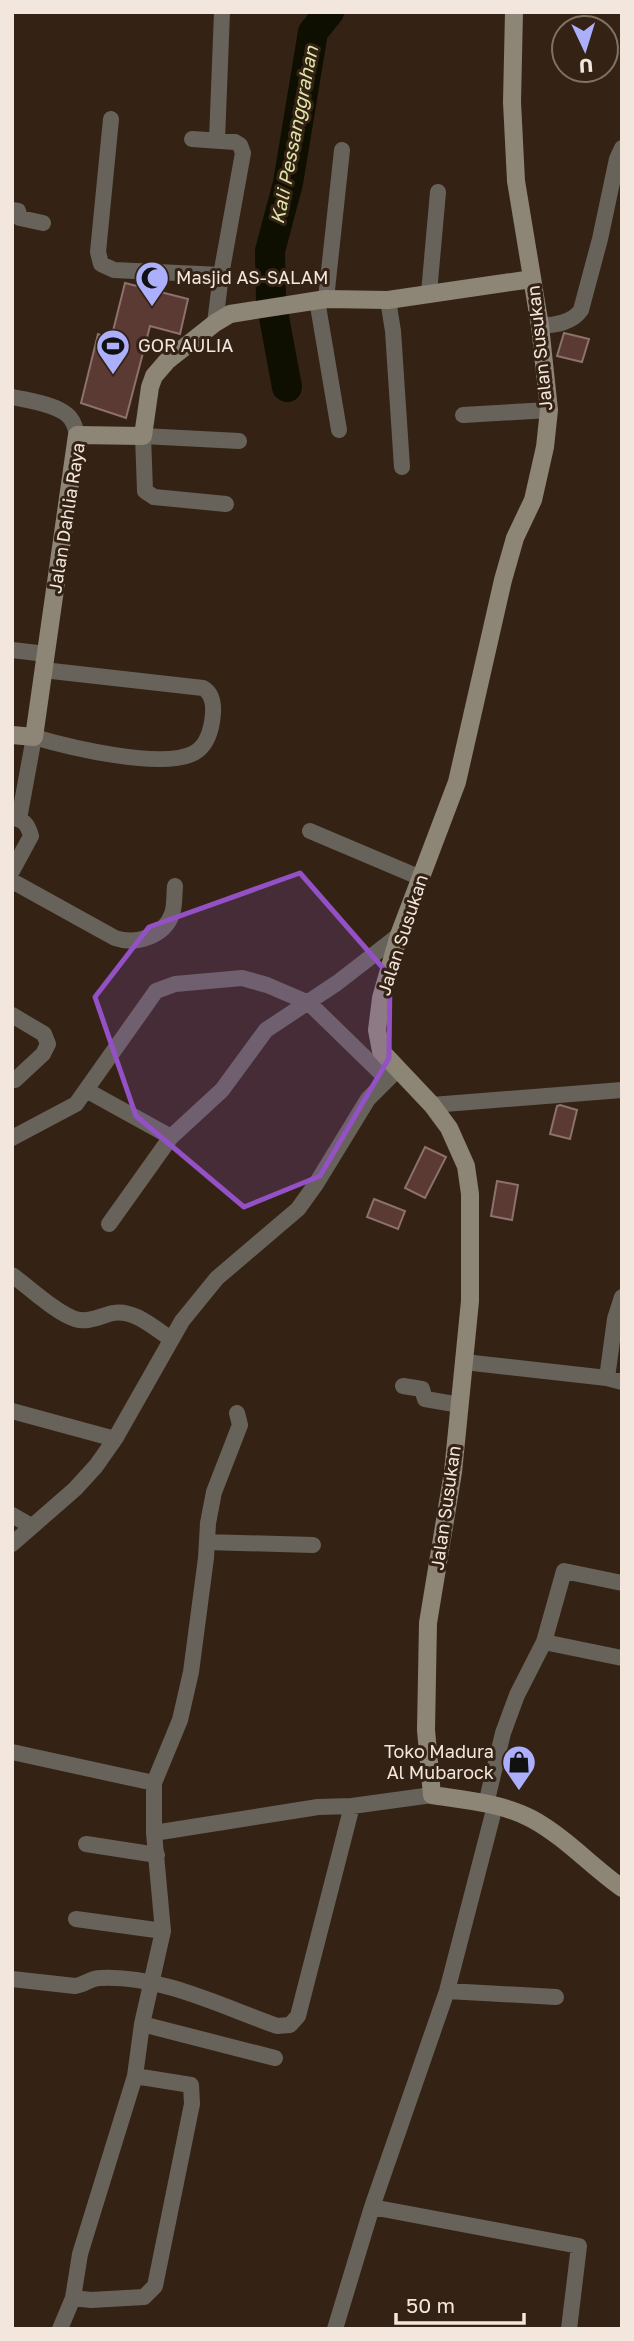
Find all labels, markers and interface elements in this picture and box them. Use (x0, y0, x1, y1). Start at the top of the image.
north arrow (550, 14, 620, 84)
water label: Kali Pessanggrahan (265, 43, 322, 226)
text: U (578, 55, 594, 78)
mosque icon: Masjid AS-SALAM (133, 259, 171, 308)
place label: Masjid AS-SALAM (176, 266, 328, 288)
street label: Jalan Susukan (521, 284, 557, 412)
sports icon: GOR AULIA (94, 327, 132, 376)
place label: GOR AULIA (138, 334, 233, 356)
street label: Jalan Dahlia Raya (43, 441, 89, 595)
street label: Jalan Susukan (372, 872, 432, 998)
street label: Jalan Susukan (425, 1444, 465, 1572)
place label: Toko Madura Al Mubarock (384, 1740, 494, 1783)
shop icon: Toko Madura Al Mubarock (500, 1743, 538, 1792)
scale bar (396, 2282, 524, 2326)
text: 50 m (406, 2292, 455, 2318)

